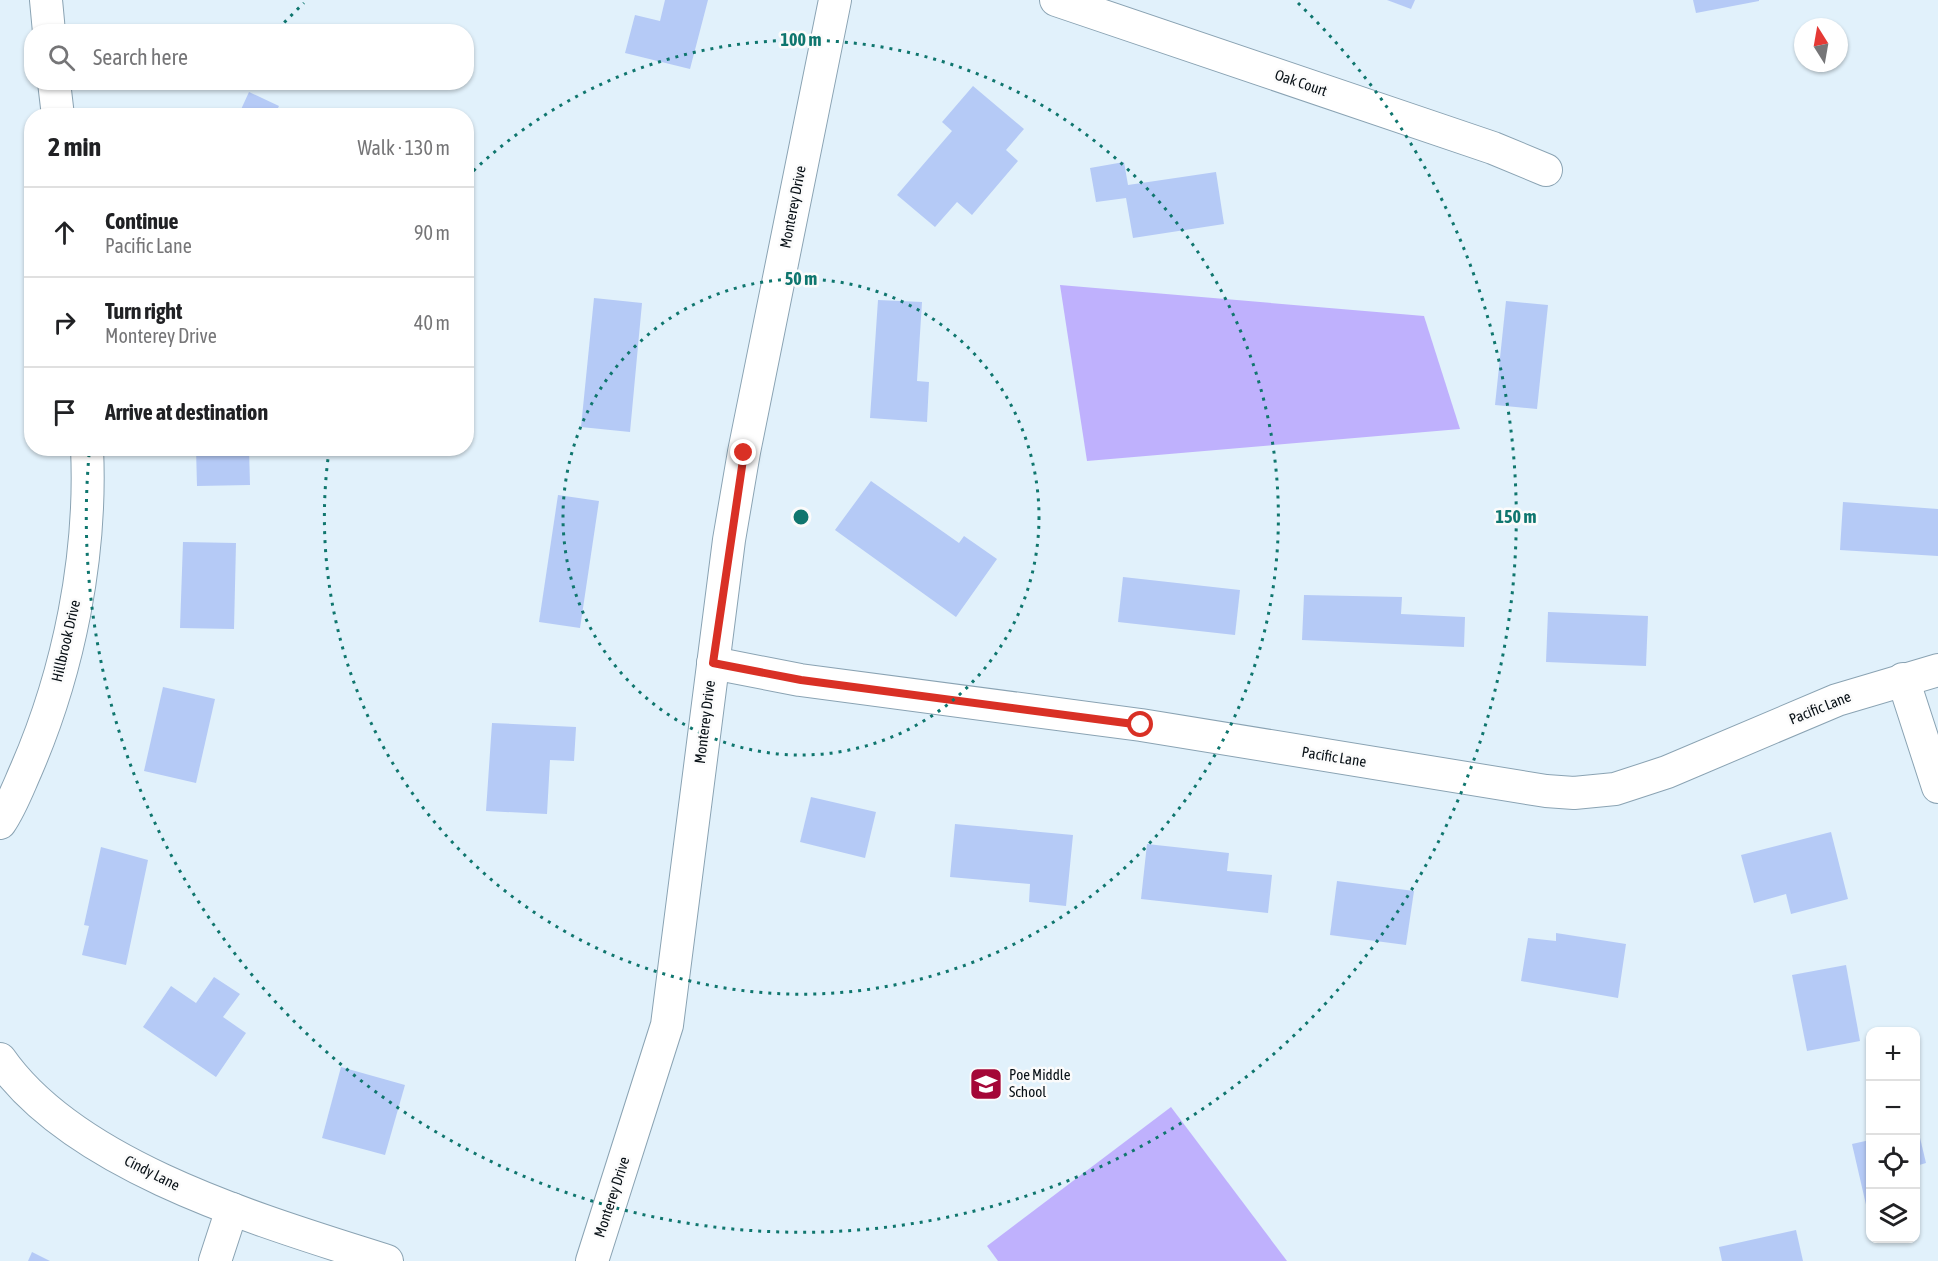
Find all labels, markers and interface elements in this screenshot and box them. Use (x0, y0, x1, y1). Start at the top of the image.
north arrow (1794, 18, 1848, 72)
search box (24, 24, 474, 90)
text: 100 m (781, 29, 821, 50)
icon: search (45, 41, 78, 74)
text: Search here (93, 44, 188, 70)
street label: Oak Court (1273, 66, 1329, 99)
text: 2 min (48, 132, 101, 162)
text: Walk · 130 m (358, 136, 450, 159)
street label: Monterey Drive (776, 164, 809, 250)
text: Continue (105, 208, 179, 234)
icon: ahead (48, 216, 81, 249)
text: 90 m (414, 221, 450, 244)
text: Pacific Lane (105, 234, 192, 257)
text: 50 m (785, 268, 817, 289)
text: Turn right (105, 298, 182, 324)
icon: right (48, 306, 81, 339)
text: 40 m (414, 311, 450, 334)
text: Monterey Drive (105, 324, 217, 347)
icon: arrive (48, 396, 81, 429)
text: Arrive at destination (105, 399, 268, 425)
route end (730, 439, 756, 465)
text: 150 m (1496, 506, 1536, 527)
centre of rings (791, 507, 811, 527)
street label: Hillbrook Drive (48, 598, 83, 683)
street label: Monterey Drive (691, 679, 718, 765)
street label: Pacific Lane (1786, 687, 1853, 728)
route start (1127, 711, 1153, 737)
street label: Pacific Lane (1301, 743, 1368, 770)
map controls (1866, 1027, 1920, 1243)
button: + (1866, 1027, 1920, 1081)
school or university icon: Poe Middle School (968, 1066, 1004, 1102)
place label: Poe Middle School (1009, 1066, 1071, 1100)
button: − (1866, 1081, 1920, 1135)
button: locate (1866, 1135, 1920, 1189)
street label: Cindy Lane (122, 1151, 183, 1194)
street label: Monterey Drive (590, 1154, 633, 1239)
button: layers (1866, 1189, 1920, 1243)

